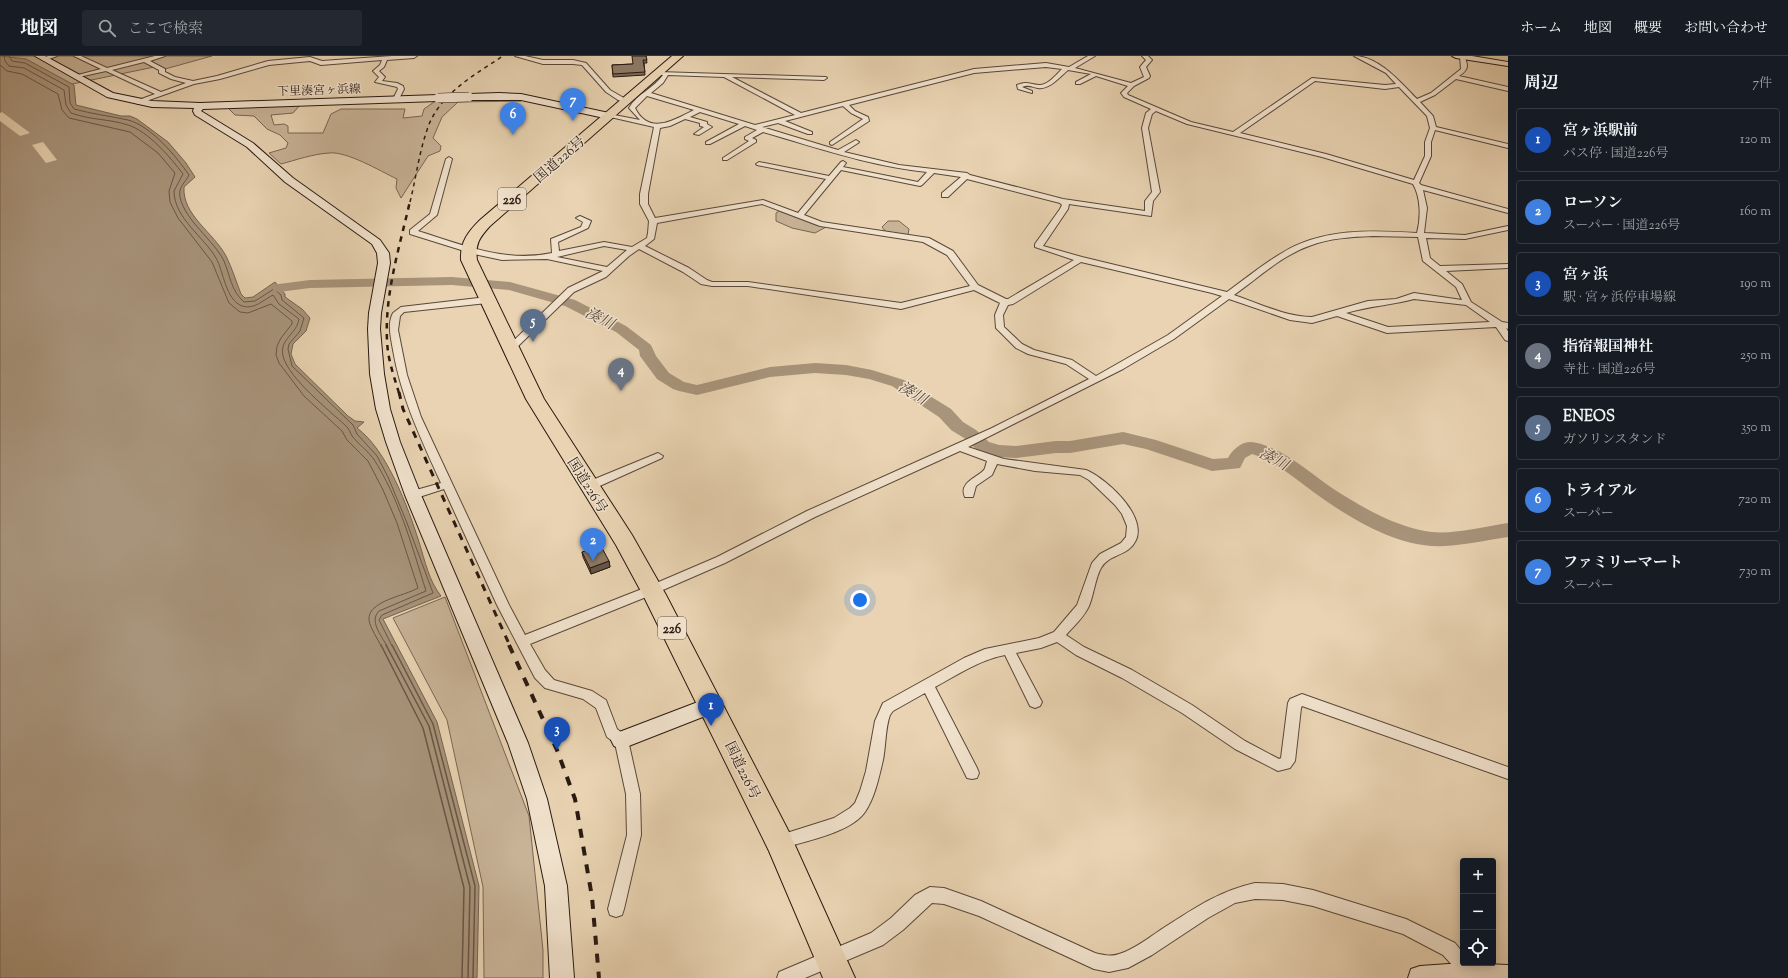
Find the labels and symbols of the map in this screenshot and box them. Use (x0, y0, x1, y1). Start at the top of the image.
street label: 下里湊宮ヶ浜線 (277, 81, 361, 101)
pin: 7 (560, 88, 586, 121)
pin: 6 (500, 102, 526, 135)
street label: 国道226号 (530, 133, 590, 188)
road number: 226 (498, 188, 526, 210)
water label: 湊川 (581, 303, 619, 336)
pin: 5 (520, 309, 546, 342)
pin: 4 (608, 358, 634, 391)
water label: 湊川 (894, 378, 932, 412)
water label: 湊川 (1255, 444, 1293, 478)
street label: 国道226号 (561, 454, 611, 518)
pin: 2 (580, 528, 606, 561)
your location (850, 590, 870, 610)
road number: 226 (658, 617, 686, 639)
pin: 1 (698, 693, 724, 726)
pin: 3 (544, 717, 570, 750)
street label: 国道226号 (719, 739, 764, 803)

